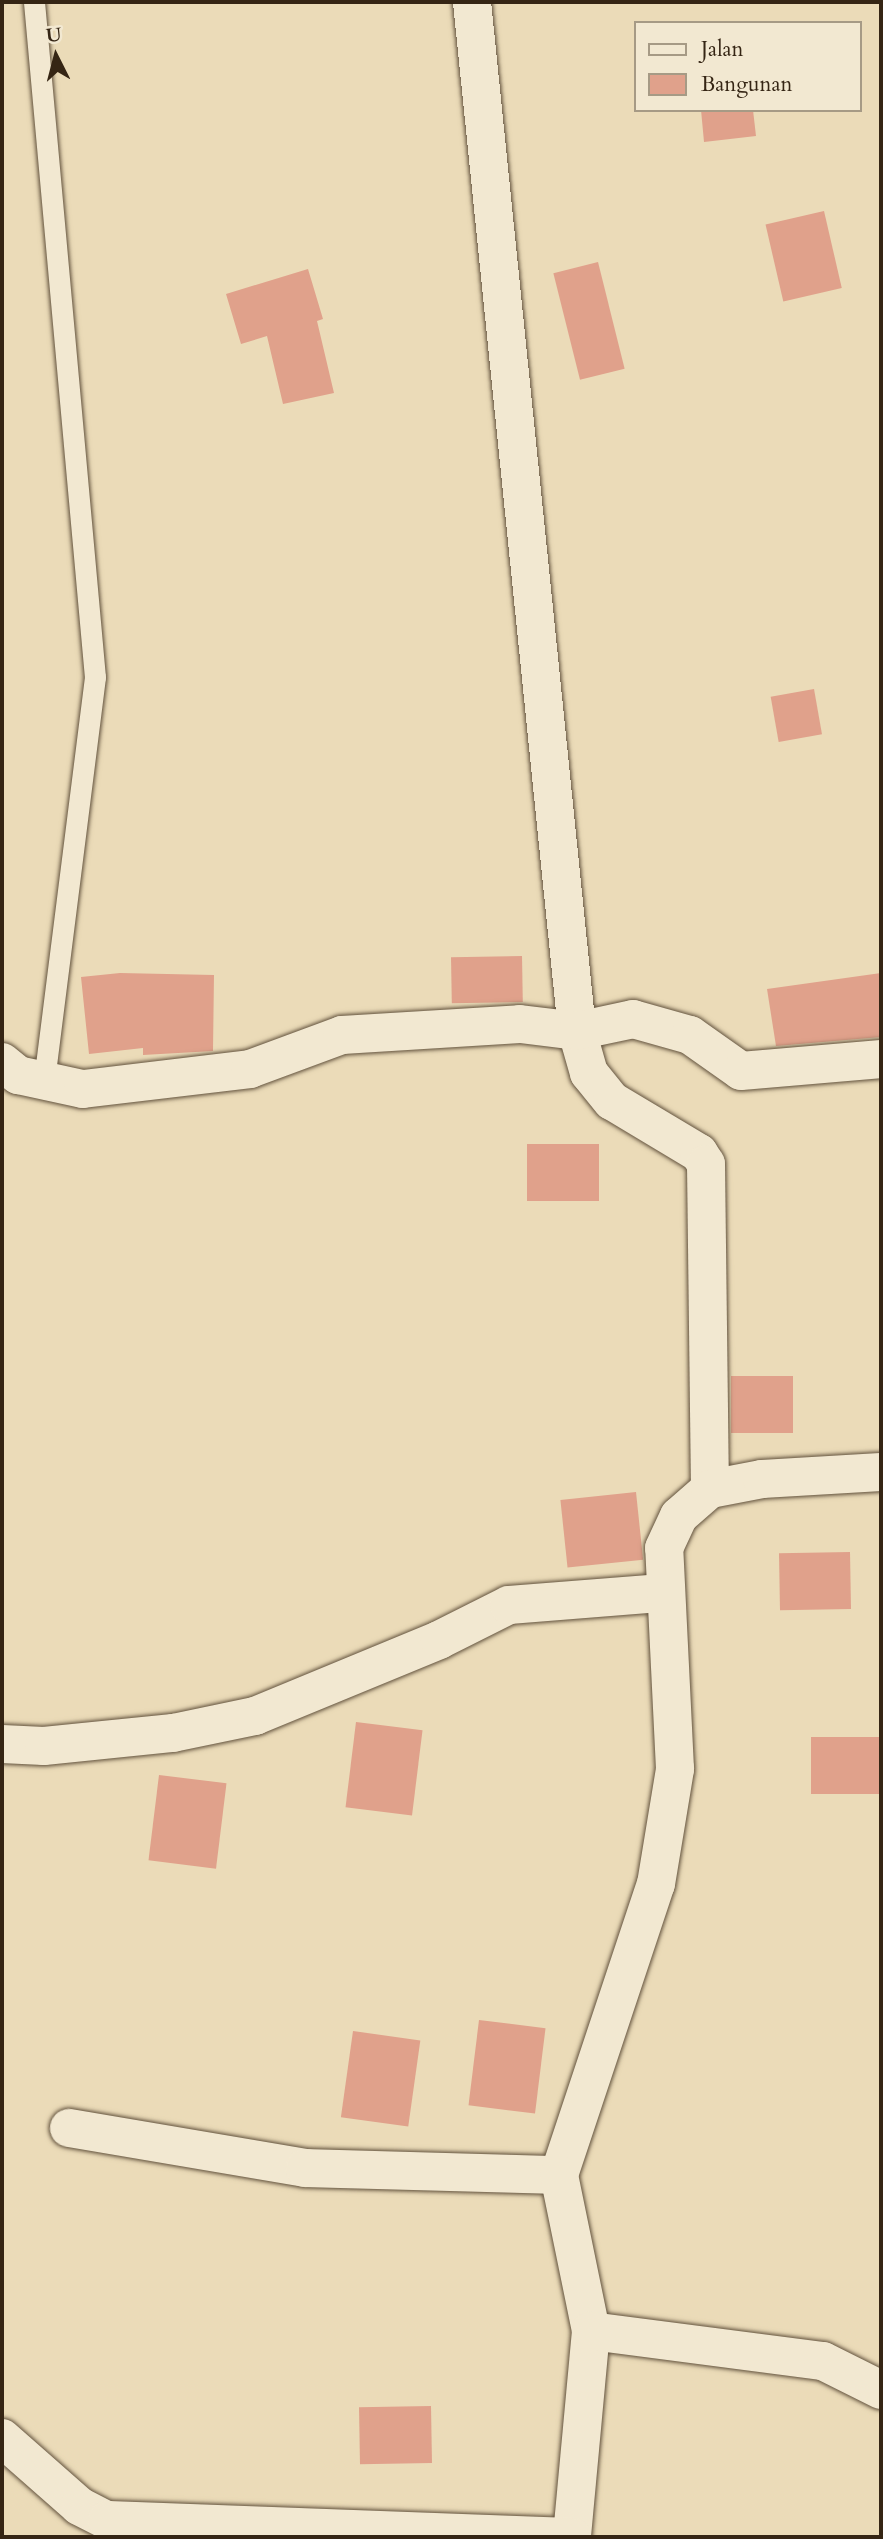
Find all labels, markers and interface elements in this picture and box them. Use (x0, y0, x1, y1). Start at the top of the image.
north arrow (21, 21, 91, 91)
text: U (45, 21, 63, 49)
legend (634, 21, 862, 112)
text: Jalan (701, 35, 744, 64)
text: Bangunan (701, 70, 793, 99)

